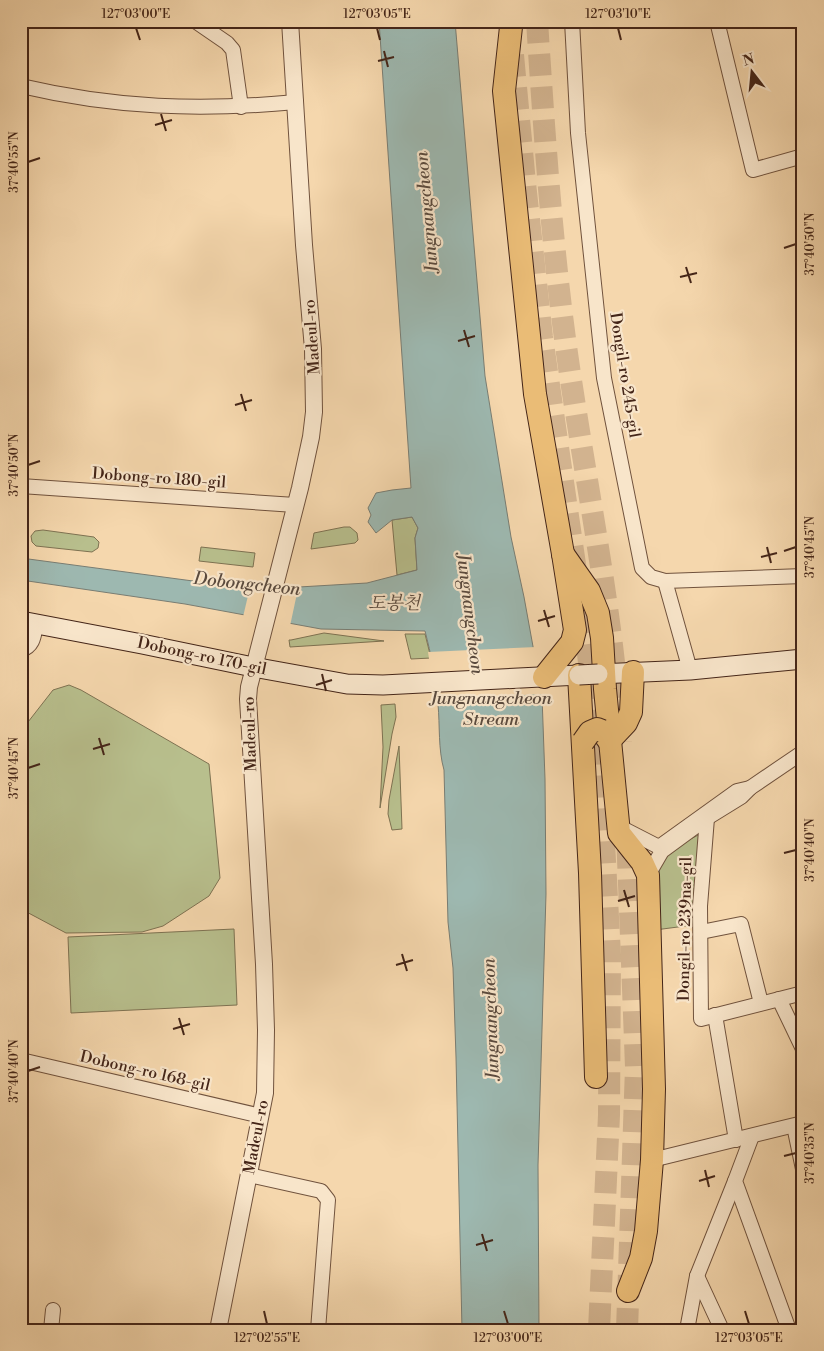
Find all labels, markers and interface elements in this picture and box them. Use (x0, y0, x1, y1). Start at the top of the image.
text: 127°03'00"E (102, 7, 170, 22)
text: 127°03'05"E (343, 7, 411, 22)
text: 127°03'10"E (585, 7, 651, 22)
north arrow (726, 48, 776, 98)
text: N (741, 50, 756, 71)
text: 37°40'55"N (7, 131, 22, 193)
water label: Jungnangcheon (410, 150, 444, 276)
text: 37°40'50"N (803, 213, 818, 275)
street label: Madeul-ro (299, 299, 325, 375)
street label: Dongil-ro 245-gil (605, 311, 645, 439)
text: 37°40'50"N (7, 434, 22, 496)
street label: Dobong-ro 180-gil (91, 463, 227, 493)
text: 37°40'45"N (803, 516, 818, 578)
water label: Jungnangcheon (451, 550, 489, 677)
water label: Dobongcheon (191, 567, 303, 601)
water label: 도봉천 (368, 592, 422, 615)
street label: Dobong-ro 170-gil (136, 633, 269, 680)
water label: Jungnangcheon Stream (428, 687, 553, 731)
street label: Madeul-ro (239, 696, 261, 772)
text: 37°40'45"N (7, 737, 22, 799)
text: 37°40'40"N (803, 818, 818, 882)
street label: Dongil-ro 239na-gil (674, 856, 696, 1001)
water label: Jungnangcheon (477, 957, 505, 1082)
text: 37°40'40"N (7, 1039, 22, 1103)
street label: Dobong-ro 168-gil (78, 1046, 212, 1096)
street label: Madeul-ro (239, 1098, 273, 1176)
text: 37°40'35"N (803, 1122, 818, 1184)
text: 127°02'55"E (234, 1331, 300, 1346)
text: 127°03'00"E (474, 1331, 542, 1346)
text: 127°03'05"E (715, 1331, 783, 1346)

